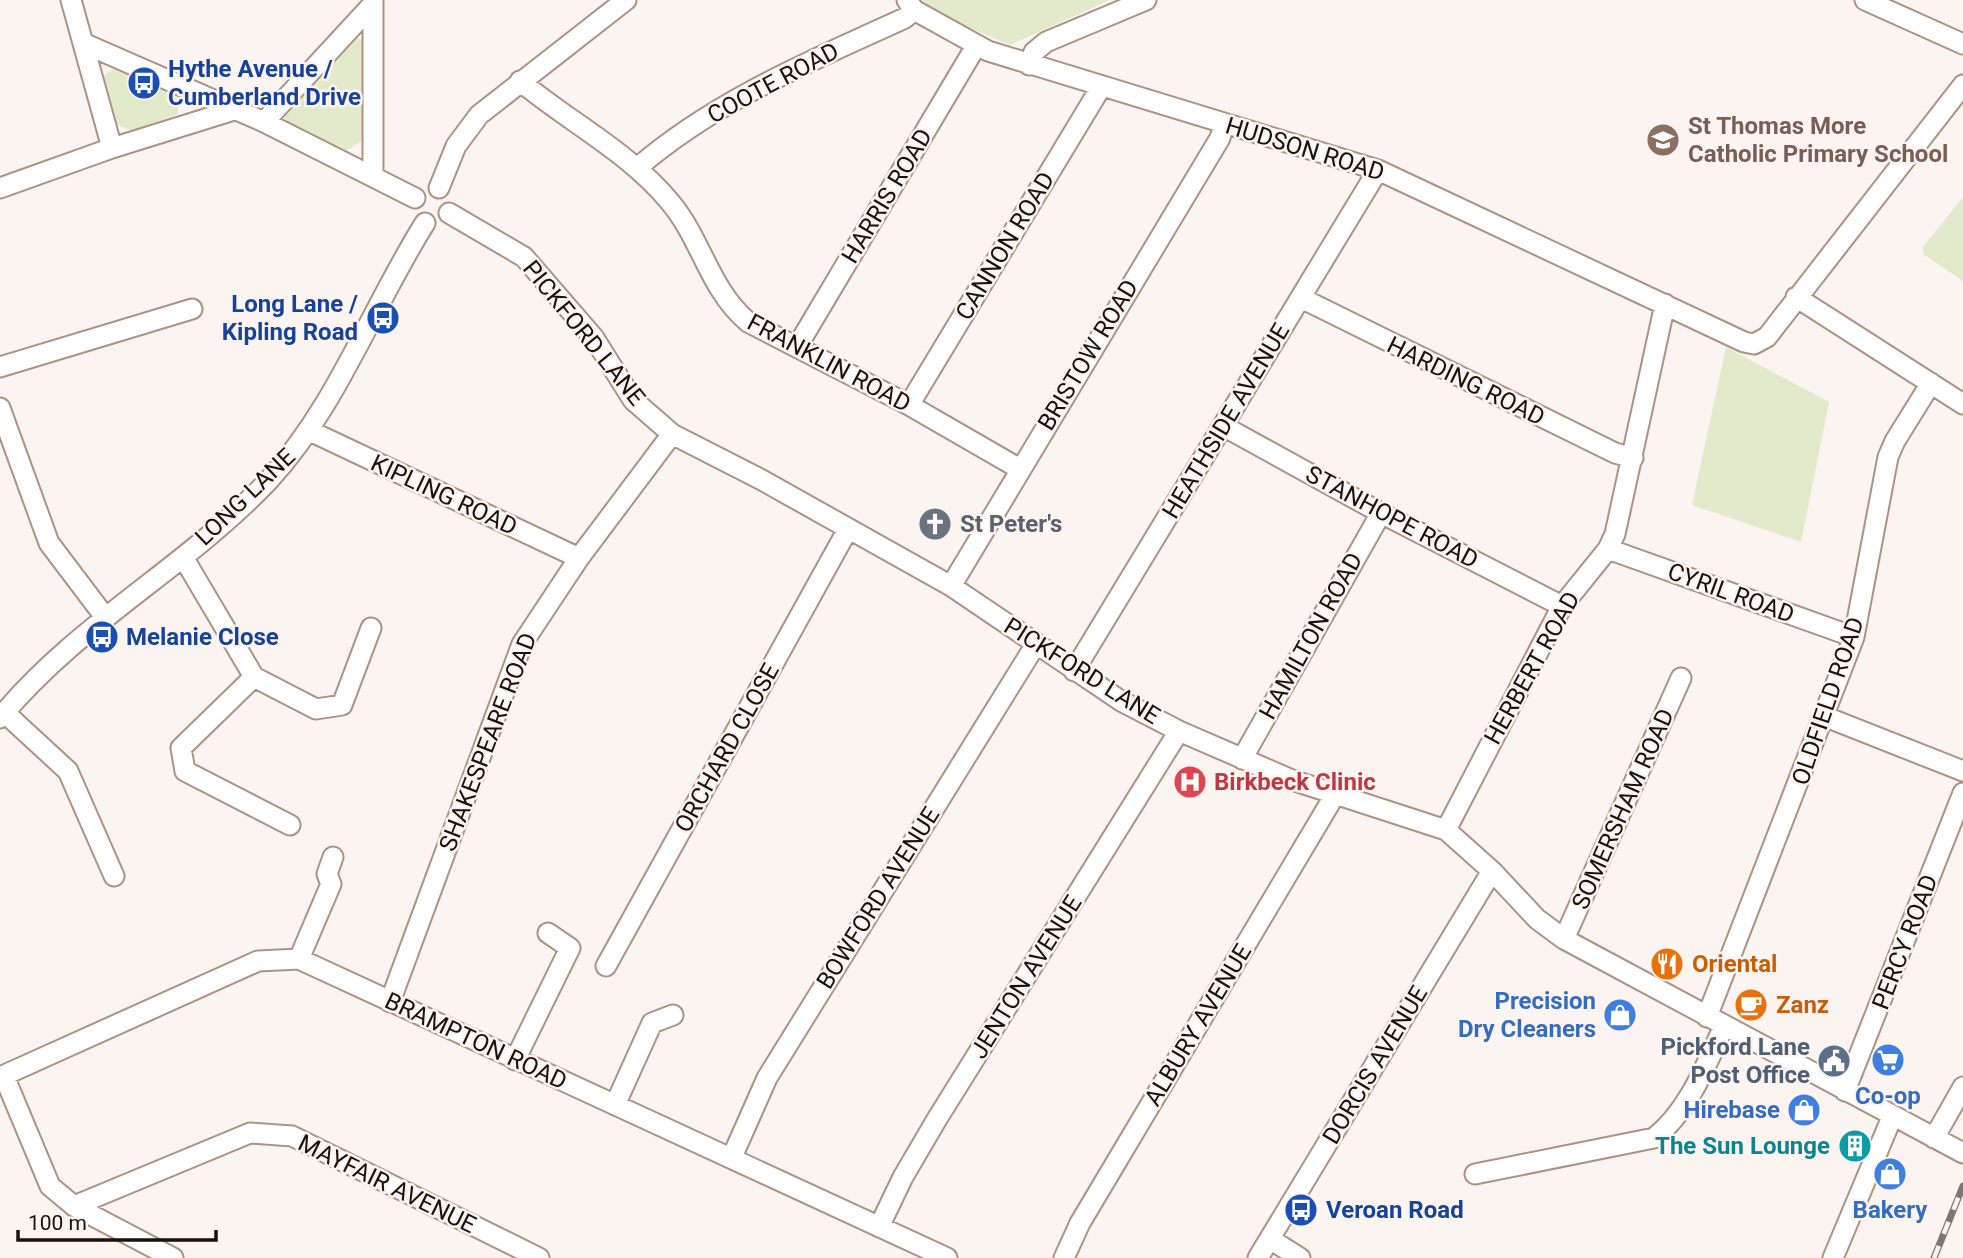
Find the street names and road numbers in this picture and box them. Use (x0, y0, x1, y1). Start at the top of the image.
street label: COOTE ROAD (703, 37, 843, 129)
street label: HUDSON ROAD (1222, 112, 1388, 186)
street label: HARRIS ROAD (836, 124, 938, 268)
street label: CANNON ROAD (950, 167, 1060, 325)
street label: PICKFORD LANE (517, 255, 651, 411)
street label: BRISTOW ROAD (1032, 275, 1144, 435)
street label: FRANKLIN ROAD (743, 308, 915, 418)
street label: HEATHSIDE AVENUE (1157, 318, 1295, 524)
street label: HARDING ROAD (1383, 331, 1549, 431)
street label: LONG LANE (189, 443, 301, 551)
street label: KIPLING ROAD (366, 449, 522, 541)
street label: STANHOPE ROAD (1301, 460, 1483, 574)
street label: HAMILTON ROAD (1254, 548, 1368, 724)
street label: CYRIL ROAD (1664, 557, 1798, 629)
street label: HERBERT ROAD (1478, 587, 1586, 749)
street label: PICKFORD LANE (999, 612, 1165, 730)
street label: OLDFIELD ROAD (1786, 613, 1870, 789)
street label: SHAKESPEARE ROAD (433, 629, 543, 855)
street label: ORCHARD CLOSE (669, 659, 785, 837)
street label: SOMERSHAM ROAD (1566, 704, 1680, 914)
street label: BOWFORD AVENUE (811, 802, 945, 994)
street label: PERCY ROAD (1866, 871, 1944, 1013)
street label: JENTON AVENUE (965, 890, 1087, 1064)
street label: ALBURY AVENUE (1139, 939, 1257, 1111)
street label: DORCIS AVENUE (1317, 981, 1433, 1149)
street label: BRAMPTON ROAD (381, 987, 571, 1095)
street label: MAYFAIR AVENUE (294, 1129, 480, 1239)

